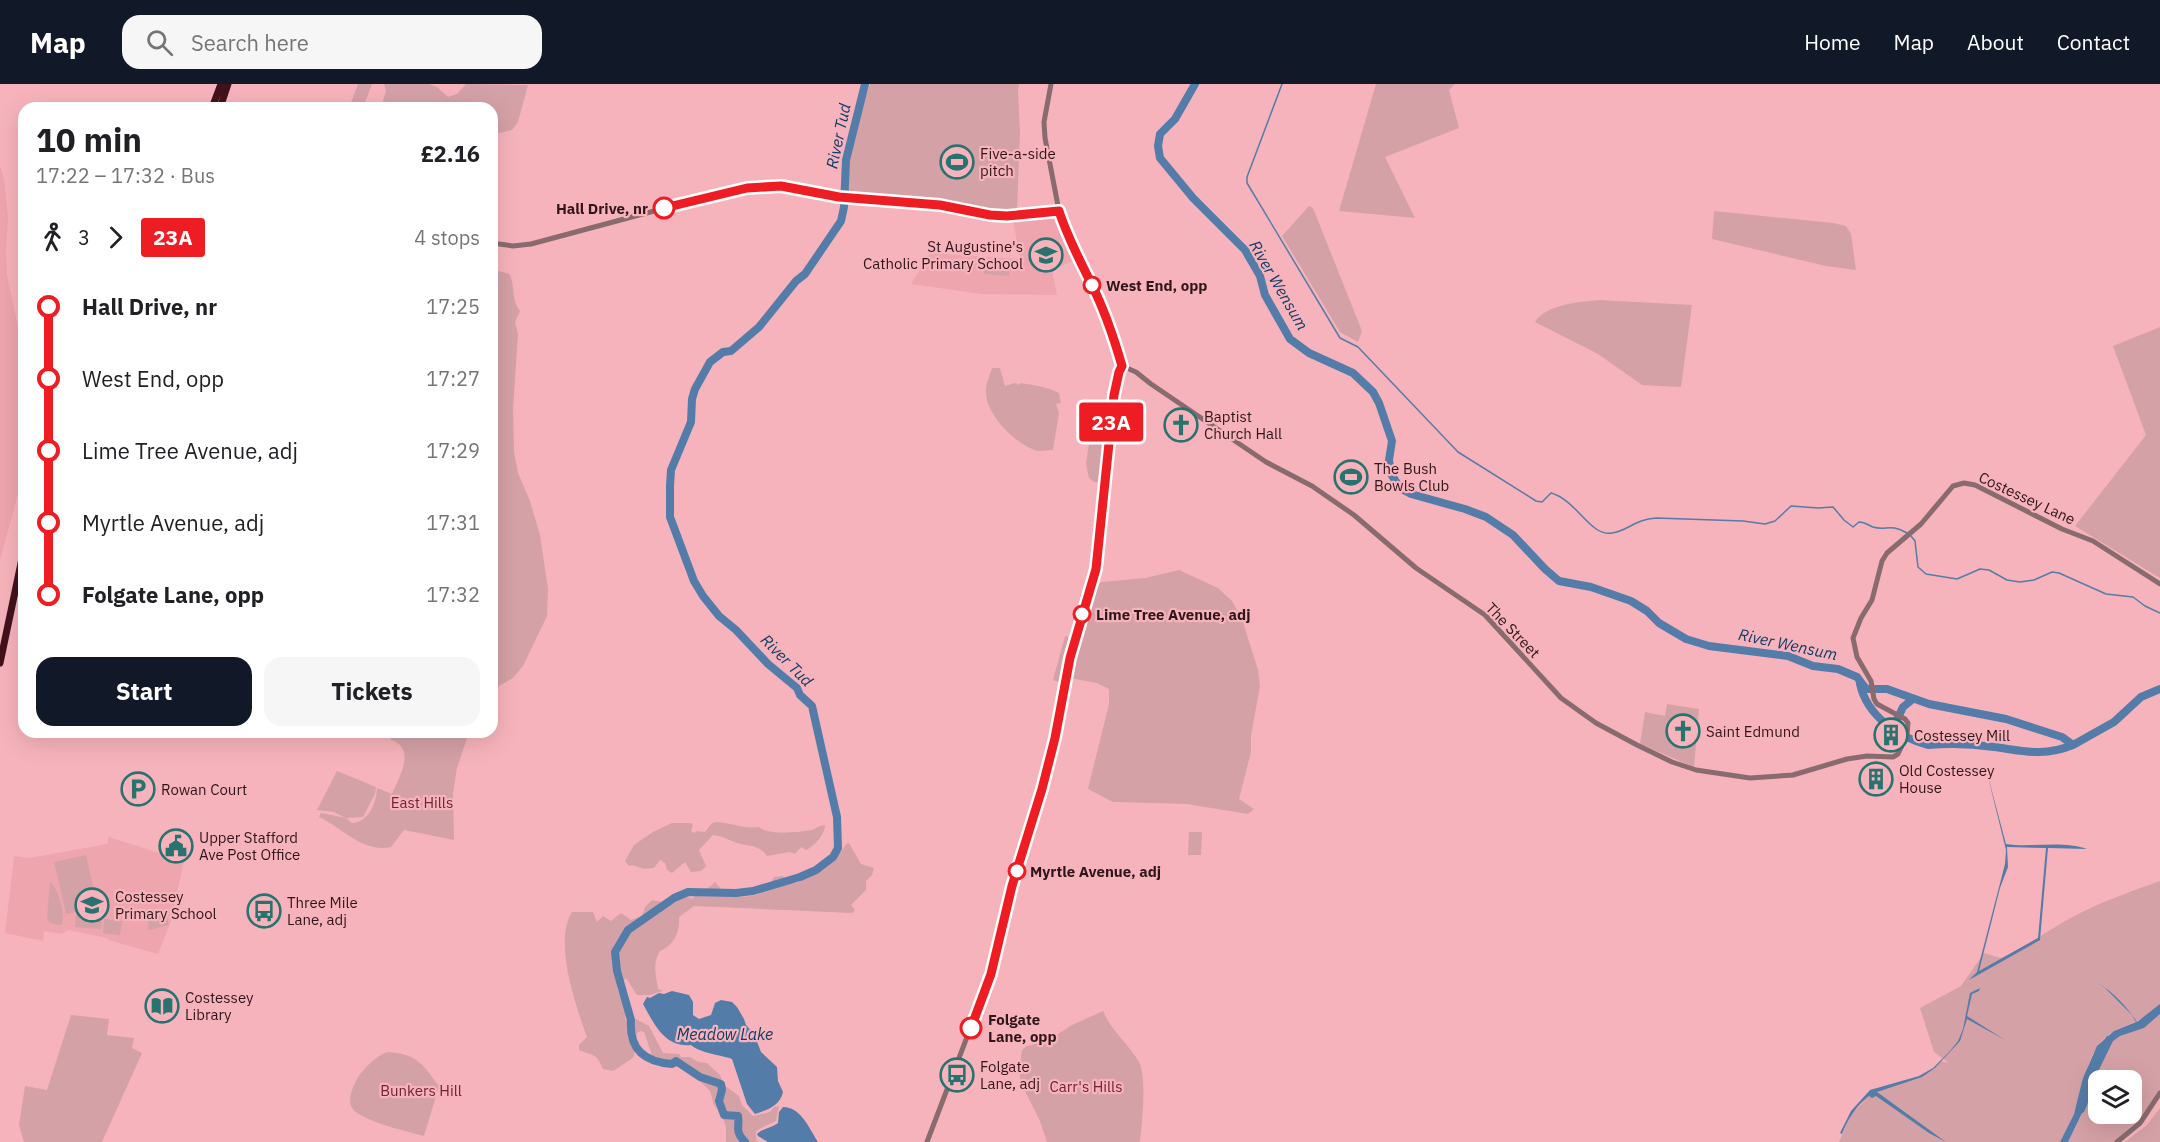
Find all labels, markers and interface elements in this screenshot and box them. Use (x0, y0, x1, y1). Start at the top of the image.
search box (122, 15, 542, 69)
text: Map (30, 24, 86, 61)
icon: search (143, 26, 176, 59)
text: Search here (191, 28, 309, 57)
text: Home (1804, 28, 1861, 56)
text: Map (1894, 28, 1934, 56)
text: About (1967, 28, 2024, 56)
text: Contact (2057, 28, 2130, 56)
water label: River Tud (821, 101, 855, 170)
text: 10 min (36, 118, 142, 161)
text: £2.16 (421, 139, 480, 168)
sports icon: Five-a-side pitch (939, 144, 975, 180)
place label: Five-a-side pitch (980, 144, 1056, 180)
text: 17:22 – 17:32 · Bus (36, 162, 215, 189)
marker: Hall Drive, nr (653, 197, 675, 219)
place label: Hall Drive, nr (556, 199, 648, 218)
icon: walk (36, 221, 69, 254)
icon: forward (99, 221, 132, 254)
text: 23A (153, 223, 193, 251)
text: 3 (78, 224, 90, 251)
text: 4 stops (414, 224, 480, 251)
water label: River Wensum (1245, 236, 1313, 334)
place label: St Augustine's Catholic Primary School (863, 237, 1023, 273)
school or university icon: St Augustine's Catholic Primary School (1028, 237, 1064, 273)
marker: West End, opp (1083, 276, 1101, 294)
place label: West End, opp (1106, 276, 1207, 295)
text: Hall Drive, nr (82, 292, 217, 321)
text: 17:25 (426, 293, 480, 320)
text: West End, opp (82, 364, 224, 393)
text: 17:27 (426, 365, 480, 392)
line badge: 23A (1076, 402, 1146, 442)
church icon: Baptist Church Hall (1163, 407, 1199, 443)
place label: Baptist Church Hall (1204, 407, 1282, 443)
text: 23A (1091, 408, 1131, 436)
text: Lime Tree Avenue, adj (82, 436, 298, 465)
text: 17:29 (426, 437, 480, 464)
sports icon: The Bush Bowls Club (1333, 459, 1369, 495)
place label: The Bush Bowls Club (1374, 459, 1449, 495)
street label: Costessey Lane (1976, 467, 2078, 529)
text: Myrtle Avenue, adj (82, 508, 264, 537)
text: 17:31 (426, 509, 480, 536)
text: Folgate Lane, opp (82, 580, 264, 609)
text: 17:32 (426, 581, 480, 608)
street label: The Street (1482, 598, 1544, 662)
marker: Lime Tree Avenue, adj (1073, 605, 1091, 623)
place label: Lime Tree Avenue, adj (1096, 605, 1251, 624)
water label: River Wensum (1737, 624, 1839, 664)
water label: River Tud (757, 630, 818, 691)
button: Start (36, 657, 252, 726)
button: Tickets (264, 657, 480, 726)
church icon: Saint Edmund (1665, 713, 1701, 749)
building icon: Costessey Mill (1873, 717, 1909, 753)
place label: Saint Edmund (1706, 722, 1800, 741)
place label: Costessey Mill (1914, 726, 2010, 745)
building icon: Old Costessey House (1858, 761, 1894, 797)
place label: Old Costessey House (1899, 761, 1995, 797)
parking icon: Rowan Court (120, 771, 156, 807)
place label: Rowan Court (161, 780, 247, 799)
park label: East Hills (391, 793, 453, 812)
public building icon: Upper Stafford Ave Post Office (158, 828, 194, 864)
place label: Upper Stafford Ave Post Office (199, 828, 300, 864)
marker: Myrtle Avenue, adj (1008, 862, 1026, 880)
place label: Myrtle Avenue, adj (1030, 862, 1161, 881)
school or university icon: Costessey Primary School (74, 887, 110, 923)
place label: Costessey Primary School (115, 887, 217, 923)
bus stop icon: Three Mile Lane, adj (246, 893, 282, 929)
place label: Three Mile Lane, adj (287, 893, 358, 929)
library icon: Costessey Library (144, 988, 180, 1024)
place label: Costessey Library (185, 988, 254, 1024)
place label: Folgate Lane, opp (988, 1010, 1057, 1046)
marker: Folgate Lane, opp (960, 1017, 982, 1039)
water label: Meadow Lake (677, 1024, 773, 1044)
bus stop icon: Folgate Lane, adj (939, 1057, 975, 1093)
place label: Folgate Lane, adj (980, 1057, 1040, 1093)
map controls (2088, 1070, 2142, 1124)
button: layers (2088, 1070, 2142, 1124)
park label: Carr's Hills (1049, 1077, 1123, 1096)
park label: Bunkers Hill (380, 1081, 462, 1100)

